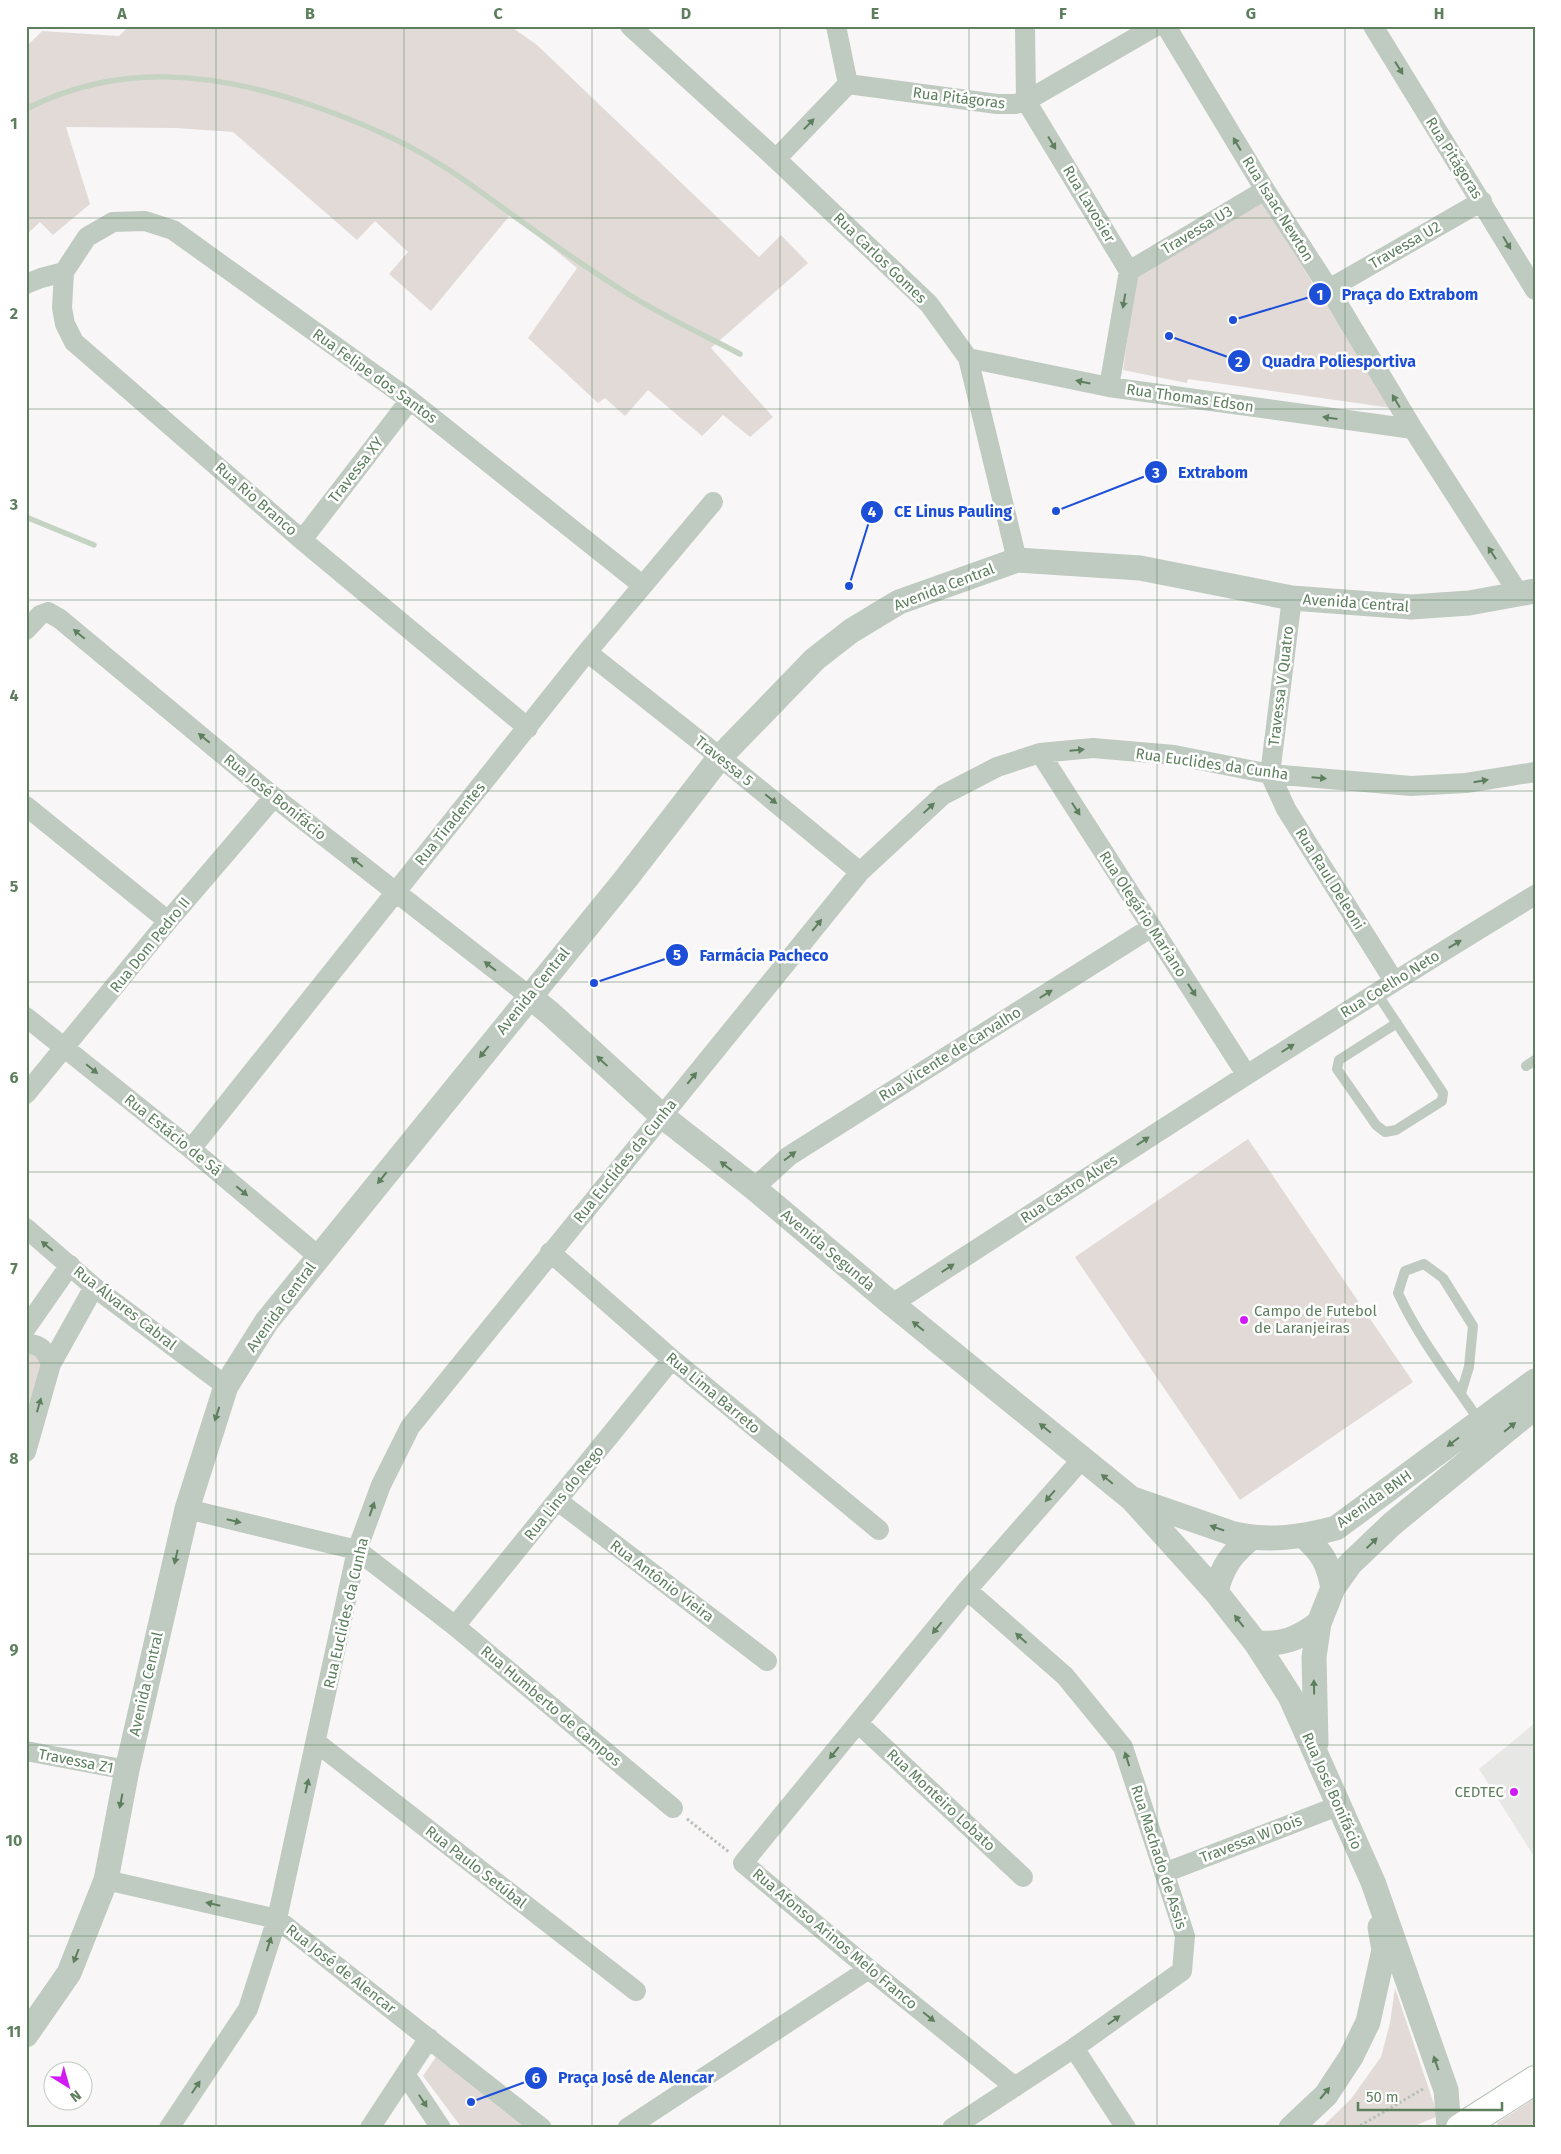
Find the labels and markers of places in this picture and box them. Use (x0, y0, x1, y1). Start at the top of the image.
callout: Praça do Extrabom (1307, 279, 1489, 310)
callout: Quadra Poliesportiva (1227, 346, 1426, 377)
callout: Extrabom (1143, 457, 1258, 488)
callout: CE Linus Pauling (859, 496, 1022, 527)
callout: Farmácia Pacheco (665, 940, 839, 971)
place label: Campo de Futebol de Laranjeiras (1254, 1302, 1378, 1337)
marker: Campo de Futebol de Laranjeiras (1238, 1314, 1250, 1326)
place label: CEDTEC (1454, 1783, 1505, 1801)
marker: CEDTEC (1508, 1786, 1520, 1798)
callout: Praça José de Alencar (523, 2062, 724, 2093)

